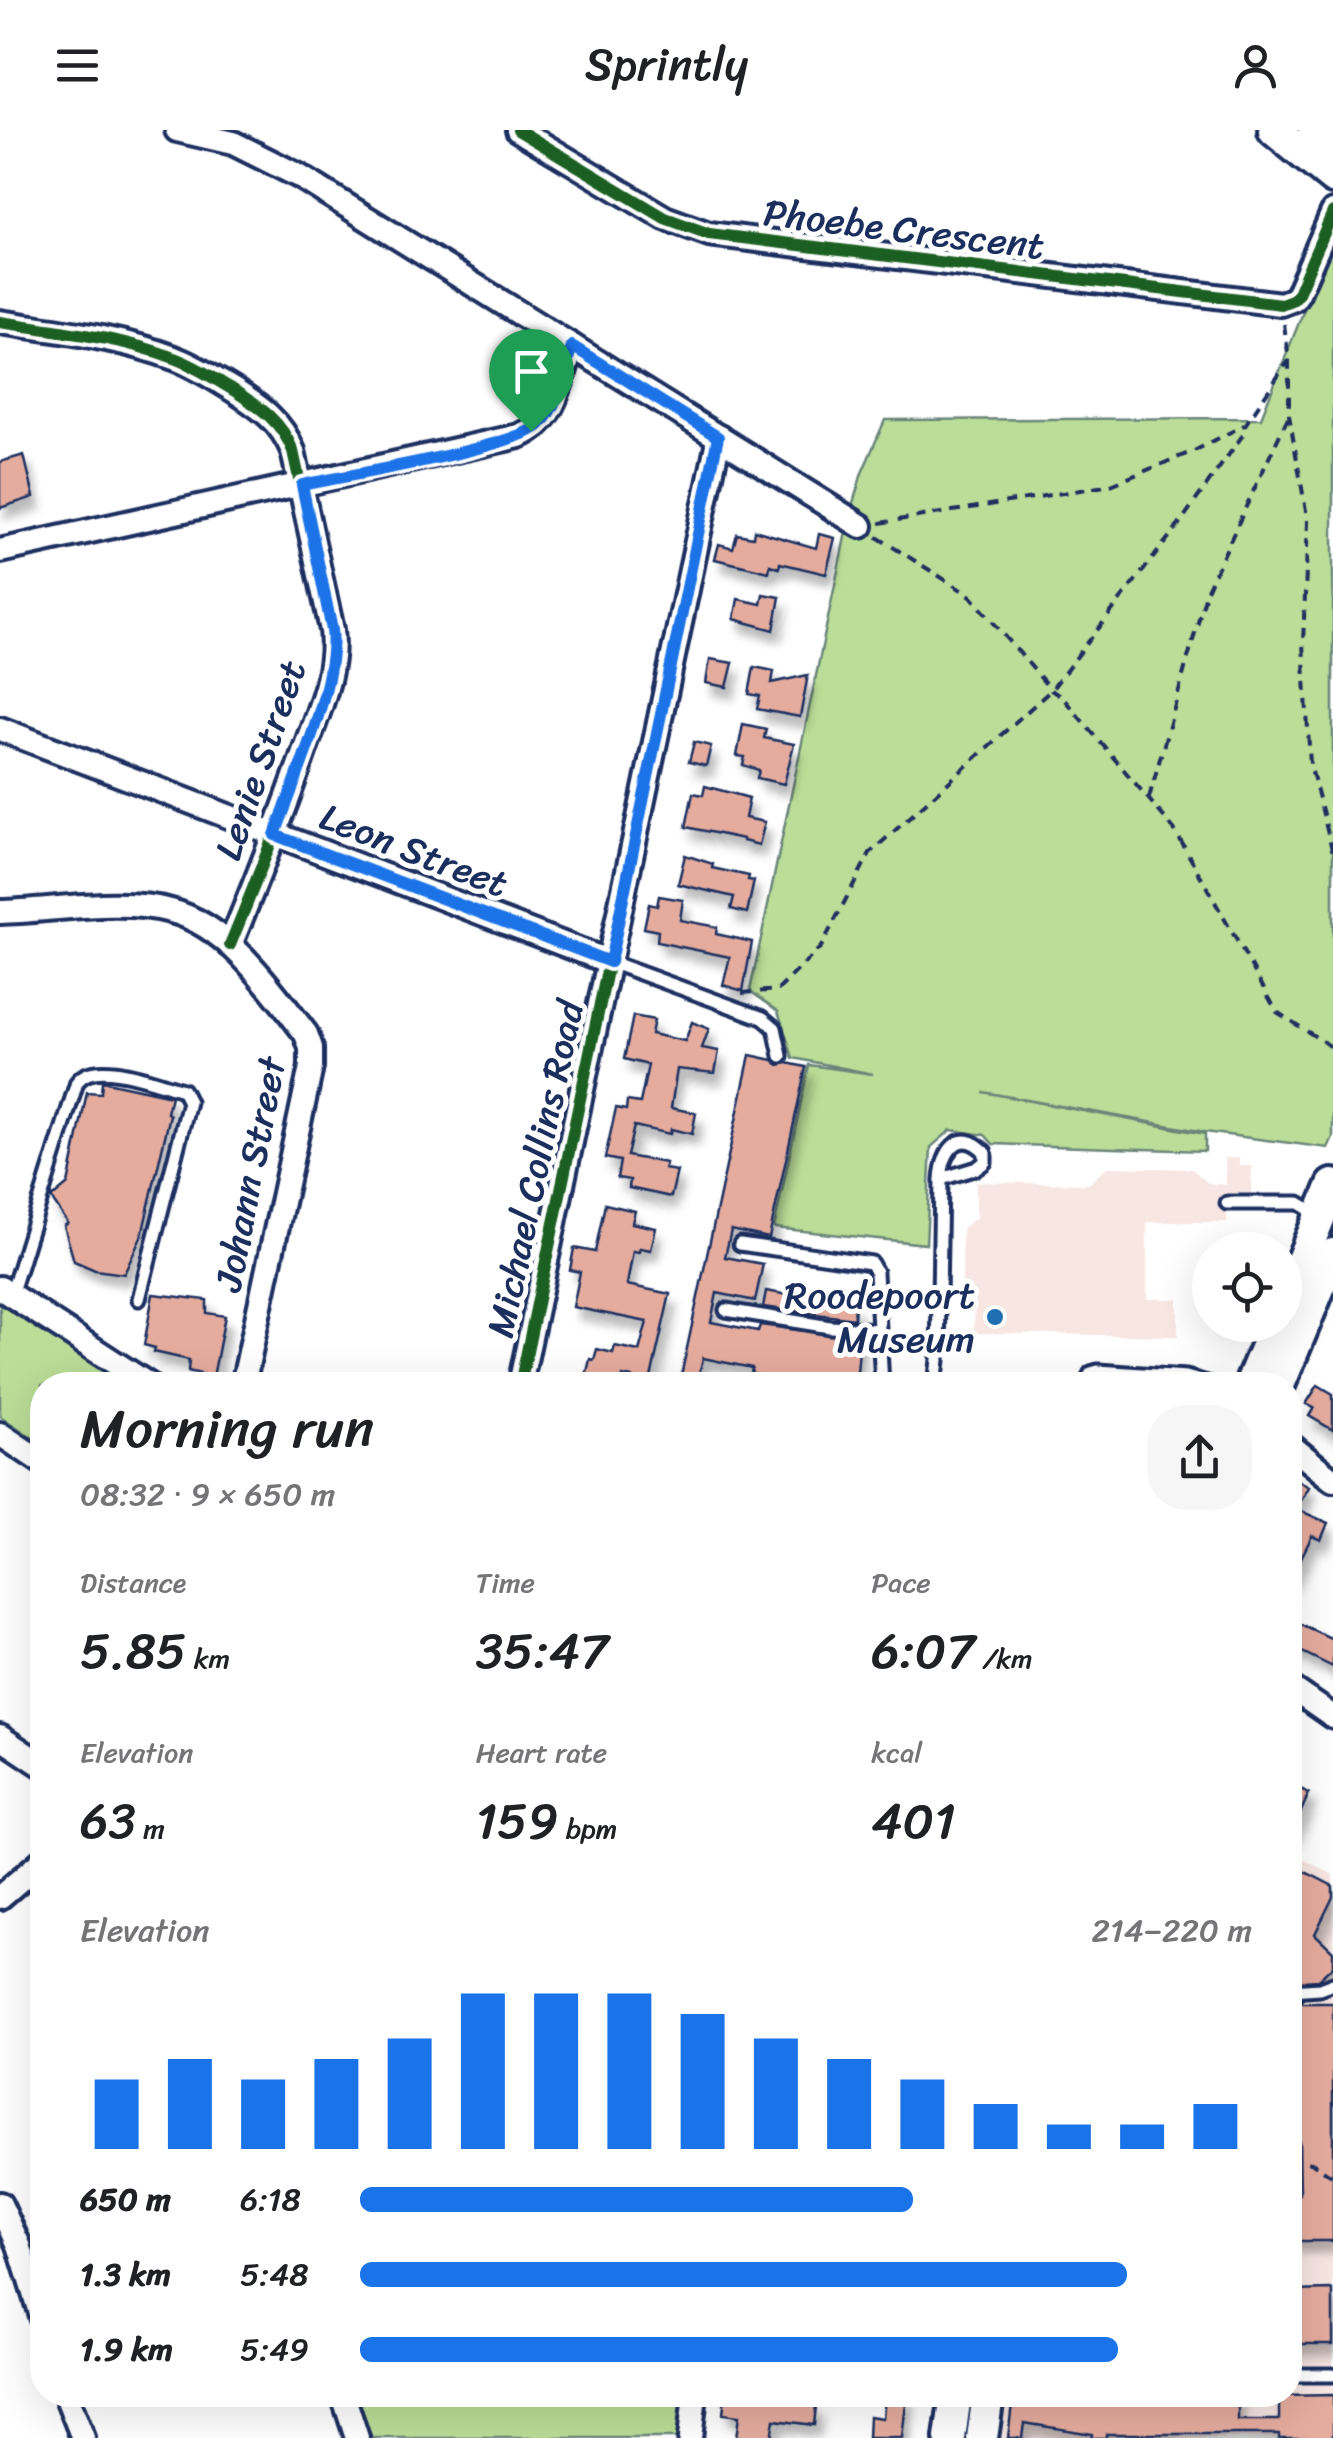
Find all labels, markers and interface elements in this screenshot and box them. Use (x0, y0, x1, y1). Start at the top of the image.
text: Sprintly (585, 25, 748, 105)
icon: menu (50, 38, 105, 93)
icon: person (1228, 38, 1283, 93)
street label: Phoebe Crescent (760, 179, 1048, 280)
pin (489, 329, 574, 432)
icon: arrive (504, 344, 559, 399)
street label: Lenie Street (195, 651, 326, 869)
street label: Leon Street (310, 784, 518, 917)
street label: Michael Collins Road (467, 993, 604, 1344)
street label: Johann Street (195, 1049, 306, 1299)
map controls (1192, 1232, 1302, 1342)
button: locate (1192, 1232, 1302, 1342)
place label: Roodepoort Museum (784, 1262, 975, 1373)
marker: Roodepoort Museum (984, 1306, 1006, 1328)
text: Morning run (80, 1380, 374, 1477)
button: share (1147, 1405, 1252, 1510)
text: 08:32 · 9 × 650 m (80, 1466, 335, 1523)
text: Distance (80, 1558, 186, 1607)
text: Time (476, 1558, 535, 1607)
text: Pace (871, 1558, 931, 1607)
text: 5.85 (80, 1607, 186, 1696)
text: 35:47 (476, 1607, 609, 1696)
text: 6:07 (871, 1607, 975, 1696)
text: km (186, 1634, 230, 1683)
text: /km (975, 1634, 1033, 1683)
text: Elevation (80, 1728, 193, 1777)
text: Heart rate (476, 1728, 607, 1777)
text: kcal (871, 1728, 922, 1777)
text: 63 (80, 1777, 136, 1866)
text: 159 (476, 1777, 558, 1866)
text: 401 (871, 1777, 956, 1866)
text: m (136, 1804, 165, 1853)
text: bpm (558, 1804, 617, 1853)
text: Elevation (80, 1902, 210, 1959)
text: 214–220 m (1092, 1902, 1252, 1959)
text: 650 m (80, 2171, 171, 2228)
text: 6:18 (240, 2171, 301, 2228)
text: 1.3 km (80, 2246, 171, 2303)
text: 5:48 (240, 2246, 309, 2303)
text: 1.9 km (80, 2321, 173, 2378)
text: 5:49 (240, 2321, 309, 2378)

